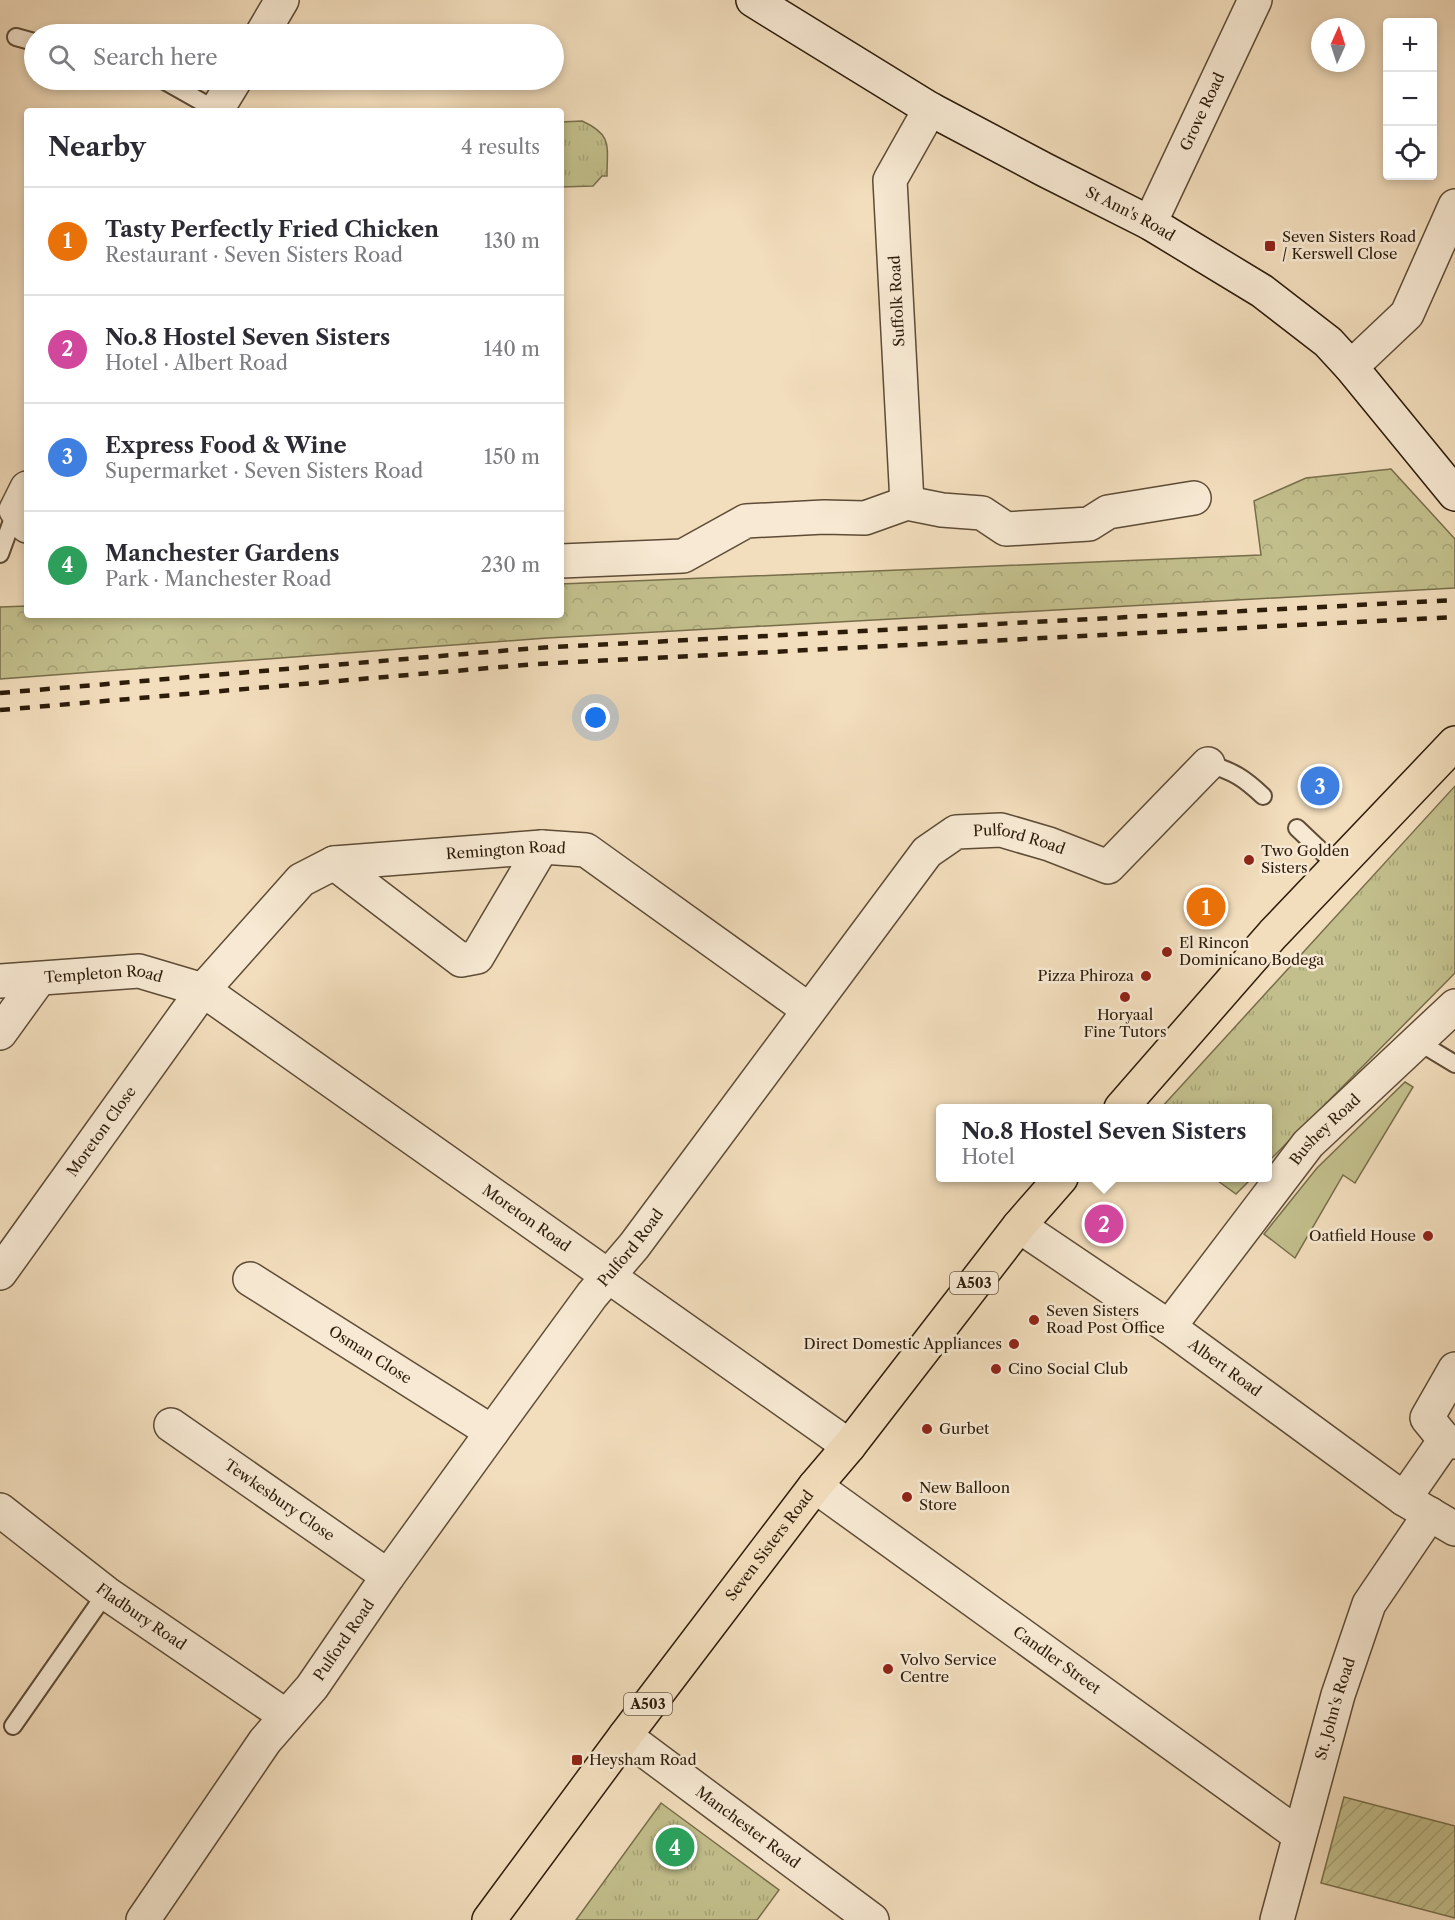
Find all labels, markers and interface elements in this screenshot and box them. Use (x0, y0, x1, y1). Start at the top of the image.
north arrow (1311, 18, 1365, 72)
map controls (1383, 18, 1437, 180)
button: + (1383, 18, 1437, 72)
search box (24, 24, 564, 90)
icon: search (45, 41, 78, 74)
text: Search here (93, 44, 218, 71)
street label: Grove Road (1175, 69, 1228, 154)
button: − (1383, 72, 1437, 126)
button: locate (1383, 126, 1437, 180)
text: Nearby (48, 131, 146, 163)
text: 4 results (461, 135, 540, 159)
street label: St Ann's Road (1083, 182, 1179, 245)
text: Tasty Perfectly Fried Chicken (105, 216, 439, 243)
place label: Seven Sisters Road / Kerswell Close (1282, 227, 1416, 263)
text: 1 (63, 229, 72, 253)
text: 130 m (484, 229, 540, 253)
marker: Seven Sisters Road / Kerswell Close (1263, 239, 1277, 253)
text: Restaurant · Seven Sisters Road (105, 243, 403, 267)
street label: Suffolk Road (885, 255, 908, 347)
text: No.8 Hostel Seven Sisters (105, 324, 390, 351)
text: 2 (62, 337, 73, 361)
text: 140 m (483, 337, 540, 361)
text: Hotel · Albert Road (105, 351, 288, 375)
text: Express Food & Wine (105, 432, 347, 459)
text: 3 (62, 445, 73, 469)
text: 150 m (484, 445, 540, 469)
text: Supermarket · Seven Sisters Road (105, 459, 423, 483)
text: Manchester Gardens (105, 540, 339, 567)
text: 4 (62, 553, 73, 577)
text: 230 m (481, 553, 540, 577)
text: Park · Manchester Road (105, 567, 331, 591)
your location (581, 703, 610, 732)
pin: 3 (1300, 764, 1340, 808)
street label: Pulford Road (973, 820, 1068, 858)
street label: Remington Road (445, 837, 566, 863)
place label: Two Golden Sisters (1261, 841, 1350, 877)
marker: Two Golden Sisters (1242, 853, 1256, 867)
pin: 1 (1186, 884, 1226, 930)
place label: El Rincon Dominicano Bodega (1179, 933, 1324, 969)
marker: El Rincon Dominicano Bodega (1160, 945, 1174, 959)
street label: Templeton Road (44, 961, 165, 987)
place label: Pizza Phiroza (1037, 966, 1134, 985)
marker: Pizza Phiroza (1139, 969, 1153, 983)
marker: Horyaal Fine Tutors (1118, 990, 1132, 1004)
place label: Horyaal Fine Tutors (1084, 1005, 1166, 1041)
street label: Moreton Close (62, 1082, 140, 1180)
street label: Bushey Road (1285, 1090, 1364, 1169)
popup (936, 1104, 1272, 1182)
text: No.8 Hostel Seven Sisters (961, 1118, 1247, 1145)
text: Hotel (961, 1145, 1015, 1169)
street label: Moreton Road (479, 1180, 574, 1256)
pin: 2 (1084, 1202, 1124, 1246)
street label: Pulford Road (593, 1205, 667, 1290)
place label: Oatfield House (1309, 1226, 1416, 1245)
marker: Oatfield House (1421, 1229, 1435, 1243)
road number: A503 (950, 1272, 998, 1294)
place label: Seven Sisters Road Post Office (1046, 1301, 1165, 1337)
marker: Seven Sisters Road Post Office (1027, 1313, 1041, 1327)
street label: Osman Close (325, 1321, 415, 1388)
place label: Direct Domestic Appliances (804, 1334, 1002, 1353)
street label: Albert Road (1184, 1334, 1265, 1400)
marker: Direct Domestic Appliances (1007, 1337, 1021, 1351)
place label: Cino Social Club (1008, 1359, 1128, 1378)
marker: Cino Social Club (989, 1362, 1003, 1376)
place label: Gurbet (939, 1419, 990, 1438)
marker: Gurbet (920, 1422, 934, 1436)
street label: Tewkesbury Close (221, 1455, 338, 1545)
place label: New Balloon Store (919, 1478, 1011, 1514)
street label: Seven Sisters Road (721, 1486, 818, 1605)
marker: New Balloon Store (900, 1490, 914, 1504)
street label: Fladbury Road (93, 1579, 190, 1654)
street label: Pulford Road (309, 1596, 378, 1684)
street label: Candler Street (1009, 1622, 1105, 1698)
place label: Volvo Service Centre (899, 1650, 997, 1686)
street label: St. John's Road (1311, 1655, 1359, 1762)
marker: Volvo Service Centre (881, 1662, 895, 1676)
road number: A503 (624, 1693, 672, 1715)
place label: Heysham Road (589, 1750, 697, 1769)
marker: Heysham Road (570, 1753, 584, 1767)
street label: Manchester Road (692, 1782, 804, 1872)
pin: 4 (656, 1824, 694, 1870)

